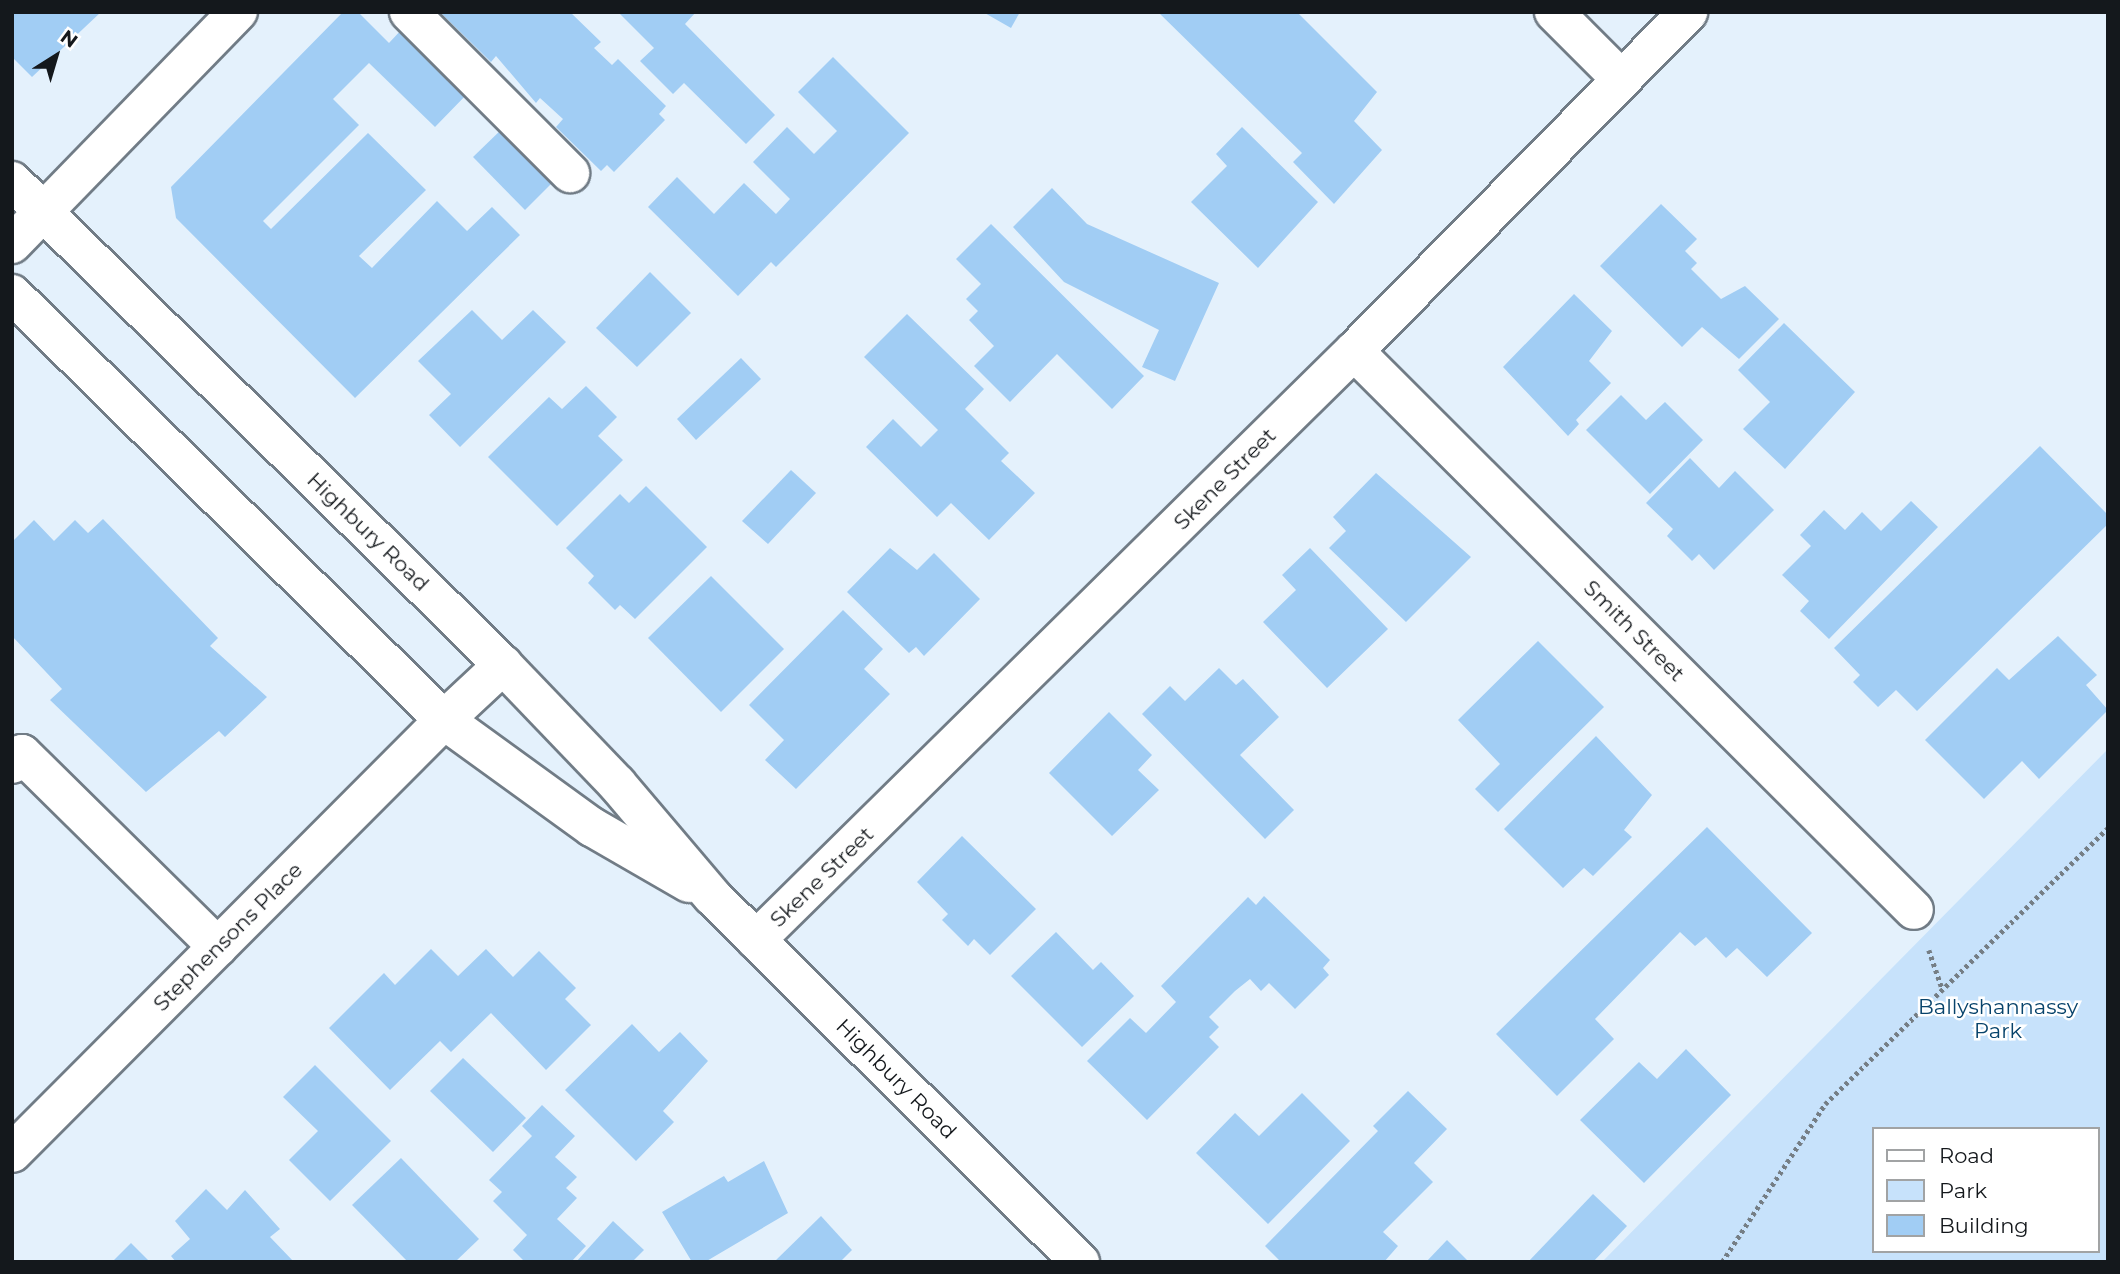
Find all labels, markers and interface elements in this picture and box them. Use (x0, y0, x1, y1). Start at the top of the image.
north arrow (21, 21, 91, 91)
text: N (56, 25, 82, 53)
street label: Skene Street (1169, 423, 1281, 535)
street label: Highbury Road (302, 467, 434, 597)
street label: Smith Street (1578, 575, 1690, 687)
street label: Skene Street (765, 822, 879, 932)
street label: Stephensons Place (148, 857, 308, 1017)
park label: Ballyshannassy Park (1918, 994, 2078, 1044)
street label: Highbury Road (831, 1014, 961, 1144)
legend (1871, 1127, 2099, 1253)
text: Road (1939, 1143, 1994, 1168)
text: Park (1939, 1178, 1987, 1203)
text: Building (1939, 1213, 2029, 1238)

